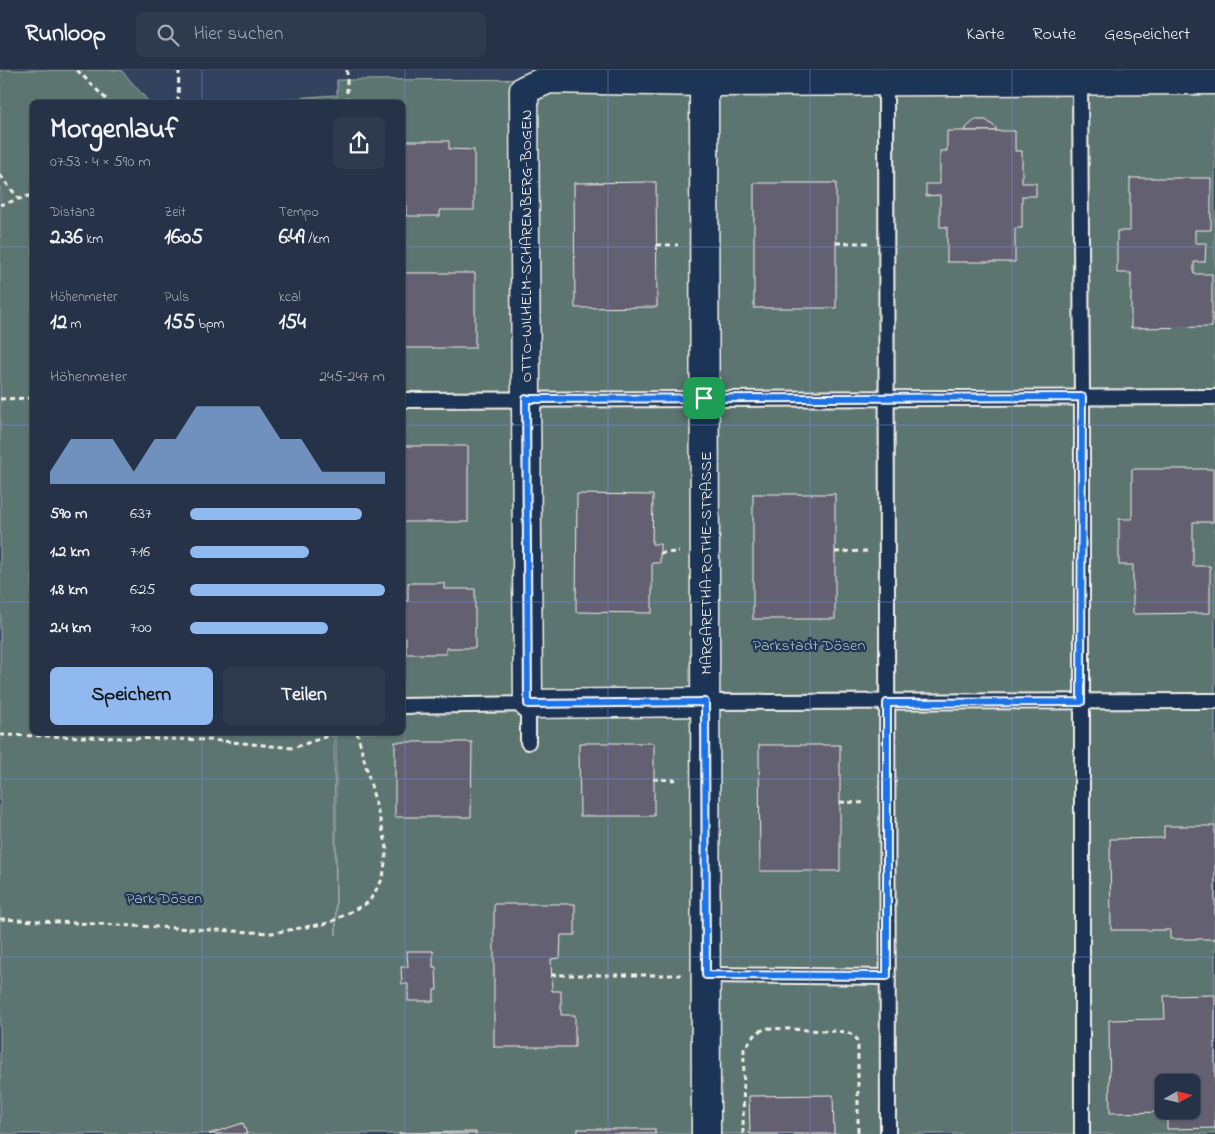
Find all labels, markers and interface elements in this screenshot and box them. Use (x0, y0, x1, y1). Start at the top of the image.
search box (136, 12, 486, 57)
text: Runloop (25, 17, 106, 52)
icon: search (154, 21, 182, 49)
text: Hier suchen (194, 21, 283, 48)
text: Karte (966, 22, 1004, 48)
text: Route (1032, 22, 1076, 48)
text: Gespeichert (1104, 22, 1190, 48)
text: Morgenlauf (50, 110, 178, 151)
street label: OTTO-WILHELM-SCHARENBERG-BOGEN (515, 110, 539, 382)
button: share (333, 117, 385, 169)
text: 07:53 · 4 × 590 m (50, 150, 151, 174)
text: Distanz (50, 202, 95, 223)
text: Zeit (164, 202, 186, 223)
text: Tempo (279, 202, 319, 223)
text: 2.36 (50, 223, 83, 253)
text: 16:05 (164, 223, 203, 253)
text: 6:49 (279, 223, 305, 253)
text: km (83, 229, 103, 250)
text: /km (305, 229, 330, 250)
text: Höhenmeter (50, 287, 117, 308)
text: Puls (164, 287, 189, 308)
text: kcal (279, 287, 301, 308)
text: 12 (50, 308, 67, 338)
text: 155 (164, 308, 195, 338)
text: 154 (279, 308, 306, 338)
text: m (67, 314, 82, 335)
text: bpm (195, 314, 224, 335)
text: Höhenmeter (50, 365, 127, 389)
text: 245–247 m (319, 365, 385, 389)
pin (683, 377, 725, 419)
icon: arrive (690, 384, 718, 412)
street label: MARGARETHA-ROTHE-STRASSE (695, 451, 719, 675)
text: 590 m (50, 502, 87, 526)
text: 6:37 (130, 502, 152, 526)
text: 1.2 km (50, 540, 90, 564)
text: 7:16 (130, 540, 150, 564)
text: 1.8 km (50, 578, 88, 602)
text: 6:25 (130, 578, 156, 602)
text: 2.4 km (50, 616, 91, 640)
text: 7:00 (130, 616, 152, 640)
park label: Parkstadt Dösen (753, 634, 865, 658)
button: Speichern (50, 667, 213, 725)
button: Teilen (223, 667, 385, 725)
park label: Park Dösen (126, 887, 202, 911)
north arrow (1155, 1074, 1200, 1119)
map controls (1155, 1074, 1200, 1119)

